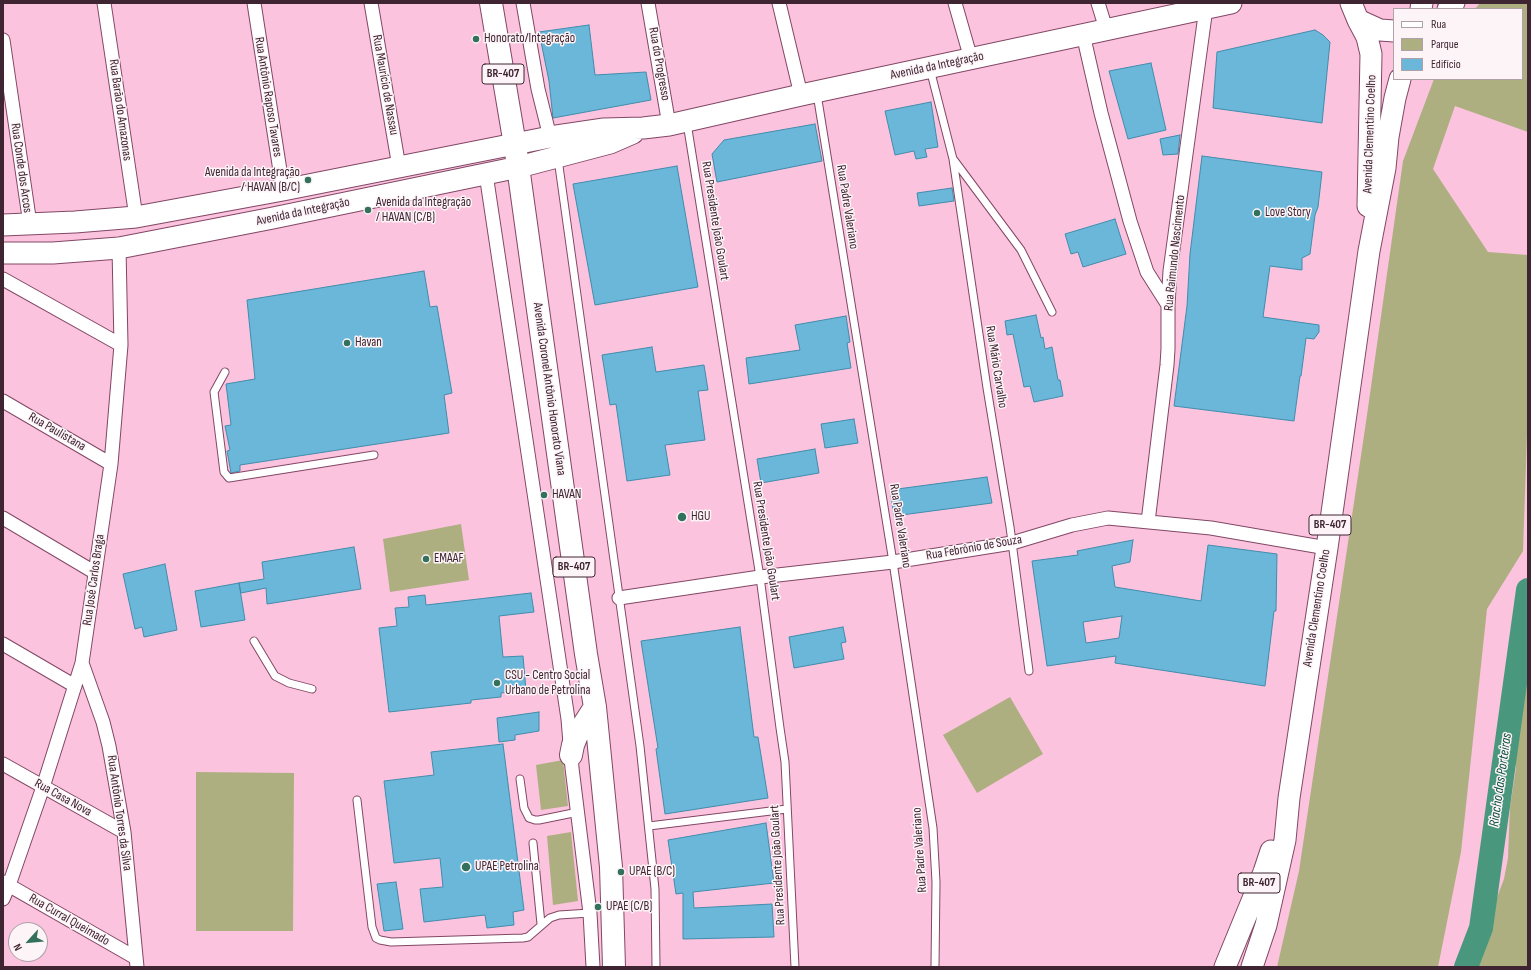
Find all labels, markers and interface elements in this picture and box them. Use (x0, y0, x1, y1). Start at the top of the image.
legend (1393, 8, 1523, 80)
text: Rua (1431, 17, 1446, 32)
street label: Rua do Progresso (645, 26, 673, 102)
place label: Honorato/Integração (484, 31, 575, 47)
street label: Rua Maurício de Nassau (368, 34, 402, 136)
marker: Honorato/Integração (471, 34, 481, 44)
street label: Rua Antônio Raposo Tavares (251, 36, 285, 158)
text: Parque (1431, 37, 1459, 52)
street label: Avenida da Integração (889, 48, 985, 84)
text: Edifício (1431, 57, 1461, 72)
street label: Rua Barão do Amazonas (105, 58, 135, 162)
road number: BR-407 (482, 64, 524, 84)
street label: Avenida Clementino Coelho (1360, 74, 1380, 194)
street label: Rua Conde dos Arcos (7, 122, 35, 214)
street label: Rua Presidente João Goulart (698, 160, 732, 282)
street label: Rua Padre Valeriano (833, 164, 861, 250)
place label: Avenida da Integração / HAVAN (B/C) (205, 165, 300, 196)
marker: Avenida da Integração / HAVAN (B/C) (303, 175, 313, 185)
street label: Avenida da Integração (255, 194, 351, 230)
street label: Rua Raimundo Nascimento (1161, 194, 1189, 312)
place label: Avenida da Integração / HAVAN (C/B) (376, 195, 471, 226)
marker: Avenida da Integração / HAVAN (C/B) (363, 205, 373, 215)
place label: Love Story (1265, 205, 1311, 221)
marker: Love Story (1252, 208, 1262, 218)
street label: Avenida Coronel Antônio Honorato Viana (529, 301, 569, 477)
street label: Rua Mário Carvalho (982, 325, 1010, 409)
place label: Havan (355, 335, 382, 351)
marker: Havan (342, 338, 352, 348)
street label: Rua Paulistana (26, 409, 88, 455)
street label: Rua Presidente João Goulart (749, 480, 783, 602)
street label: Rua Padre Valeriano (886, 483, 914, 569)
place label: HAVAN (552, 487, 581, 503)
marker: HAVAN (539, 490, 549, 500)
place label: HGU (691, 509, 711, 525)
marker: HGU (676, 511, 688, 523)
road number: BR-407 (1309, 515, 1351, 535)
street label: Rua Febrônio de Souza (925, 532, 1023, 564)
street label: Rua José Carlos Braga (80, 533, 108, 627)
street label: Avenida Clementino Coelho (1300, 548, 1334, 668)
place label: EMAAF (434, 551, 464, 567)
marker: EMAAF (421, 554, 431, 564)
road number: BR-407 (553, 557, 595, 577)
place label: CSU - Centro Social Urbano de Petrolina (505, 668, 591, 699)
marker: CSU - Centro Social Urbano de Petrolina (492, 678, 502, 688)
water label: Riacho das Porteiras (1486, 732, 1516, 828)
street label: Rua Antônio Torres da Silva (103, 754, 135, 872)
street label: Rua Casa Nova (32, 776, 94, 820)
street label: Rua Presidente João Goulart (767, 804, 789, 926)
street label: Rua Padre Valeriano (909, 807, 931, 893)
place label: UPAE Petrolina (475, 859, 539, 875)
marker: UPAE Petrolina (460, 861, 472, 873)
place label: UPAE (B/C) (629, 864, 675, 880)
marker: UPAE (B/C) (616, 867, 626, 877)
road number: BR-407 (1238, 873, 1280, 893)
street label: Rua Curral Queimado (26, 891, 112, 949)
place label: UPAE (C/B) (606, 899, 652, 915)
marker: UPAE (C/B) (593, 902, 603, 912)
north arrow (8, 922, 48, 962)
text: N (11, 942, 25, 953)

